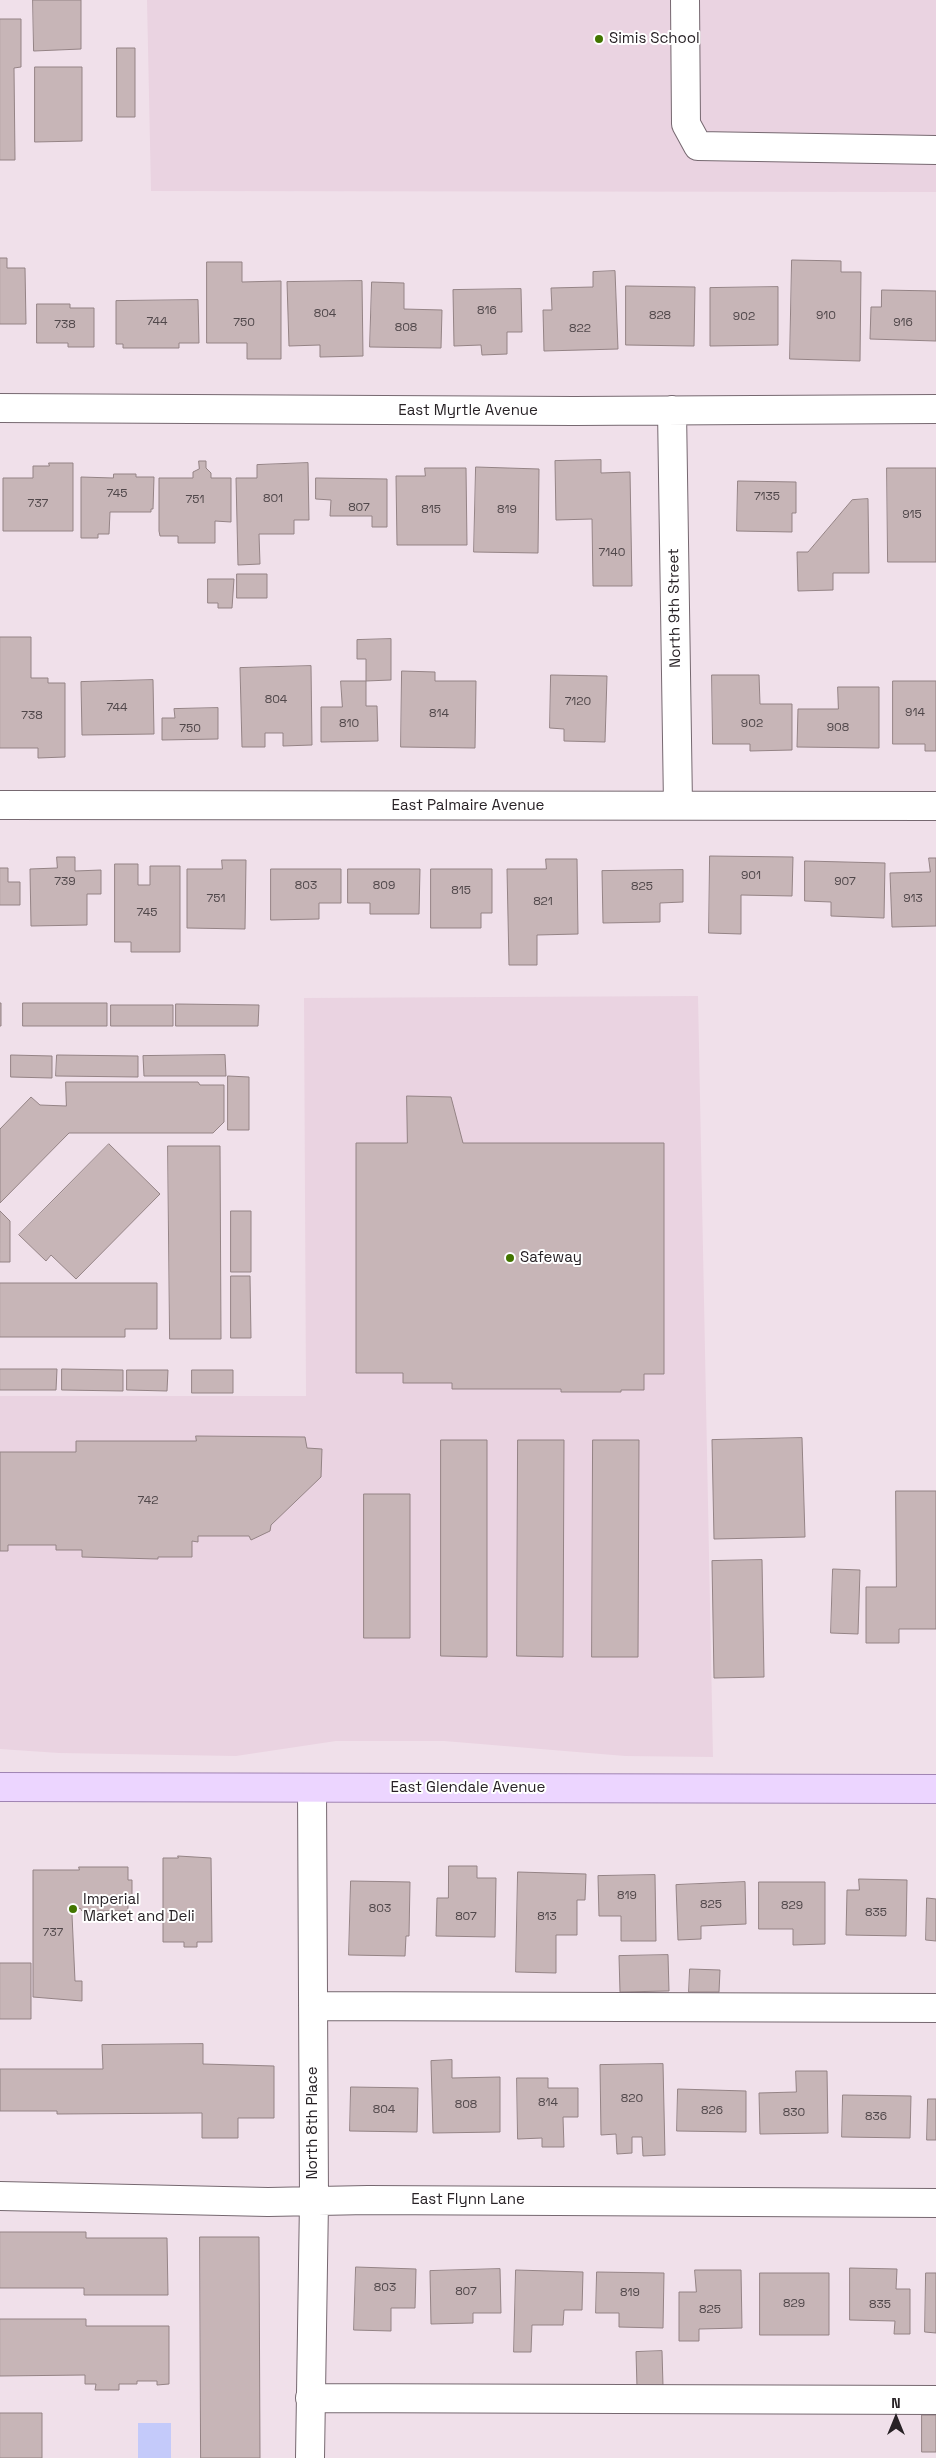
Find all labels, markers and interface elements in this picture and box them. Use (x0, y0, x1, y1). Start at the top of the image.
place label: Simis School (609, 30, 700, 48)
marker: Simis School (593, 33, 605, 45)
house number: 816 (477, 304, 497, 318)
house number: 804 (314, 307, 336, 321)
house number: 828 (649, 309, 671, 323)
house number: 910 (816, 309, 836, 323)
house number: 902 (733, 310, 755, 324)
house number: 744 (146, 315, 168, 329)
house number: 750 (233, 316, 255, 330)
house number: 916 (893, 316, 913, 330)
house number: 738 (54, 318, 76, 332)
house number: 808 (395, 321, 417, 335)
house number: 822 (569, 322, 591, 336)
street label: East Myrtle Avenue (398, 402, 538, 420)
house number: 745 (107, 487, 127, 501)
house number: 7135 (754, 490, 780, 504)
house number: 801 (263, 492, 283, 506)
house number: 751 (186, 493, 204, 507)
house number: 737 (28, 497, 48, 511)
house number: 807 (348, 501, 370, 515)
house number: 815 (421, 503, 441, 517)
house number: 819 (497, 503, 517, 517)
house number: 915 (902, 508, 922, 522)
house number: 7140 (599, 546, 625, 560)
street label: North 9th Street (665, 548, 685, 668)
house number: 804 (265, 693, 287, 707)
house number: 7120 (565, 695, 591, 709)
house number: 744 (106, 701, 128, 715)
house number: 914 (905, 706, 925, 720)
house number: 814 (429, 707, 449, 721)
house number: 738 (21, 709, 43, 723)
house number: 810 (339, 717, 359, 731)
house number: 902 (741, 717, 763, 731)
house number: 908 (827, 721, 849, 735)
house number: 750 (179, 722, 201, 736)
street label: East Palmaire Avenue (392, 797, 544, 815)
house number: 901 (741, 869, 761, 883)
house number: 739 (54, 875, 76, 889)
house number: 907 (834, 875, 856, 889)
house number: 803 (295, 879, 317, 893)
house number: 809 (373, 879, 395, 893)
house number: 825 (631, 880, 653, 894)
house number: 815 (451, 884, 471, 898)
house number: 751 (207, 892, 225, 906)
house number: 913 (903, 892, 923, 906)
house number: 821 (533, 895, 553, 909)
house number: 745 (137, 906, 157, 920)
place label: Safeway (520, 1249, 582, 1267)
marker: Safeway (504, 1252, 516, 1264)
house number: 742 (138, 1494, 158, 1508)
street label: East Glendale Avenue (391, 1779, 545, 1797)
house number: 819 (617, 1889, 637, 1903)
place label: Imperial Market and Deli (83, 1891, 195, 1926)
house number: 825 (700, 1898, 722, 1912)
house number: 829 (781, 1899, 803, 1913)
house number: 803 (369, 1902, 391, 1916)
marker: Imperial Market and Deli (67, 1903, 79, 1915)
house number: 835 (865, 1906, 887, 1920)
house number: 807 (455, 1910, 477, 1924)
house number: 813 (537, 1910, 557, 1924)
house number: 737 (43, 1926, 63, 1940)
street label: North 8th Place (304, 2066, 322, 2180)
house number: 820 (621, 2092, 643, 2106)
house number: 814 (538, 2096, 558, 2110)
house number: 808 (455, 2098, 477, 2112)
house number: 804 (373, 2103, 395, 2117)
house number: 826 (701, 2104, 723, 2118)
house number: 830 (783, 2106, 805, 2120)
house number: 836 (865, 2110, 887, 2124)
street label: East Flynn Lane (411, 2191, 525, 2209)
house number: 803 (374, 2281, 396, 2295)
house number: 807 (455, 2285, 477, 2299)
house number: 819 (620, 2286, 640, 2300)
house number: 829 (783, 2297, 805, 2311)
house number: 835 (869, 2298, 891, 2312)
house number: 825 (699, 2303, 721, 2317)
north arrow (871, 2393, 921, 2443)
text: N (891, 2394, 901, 2412)

